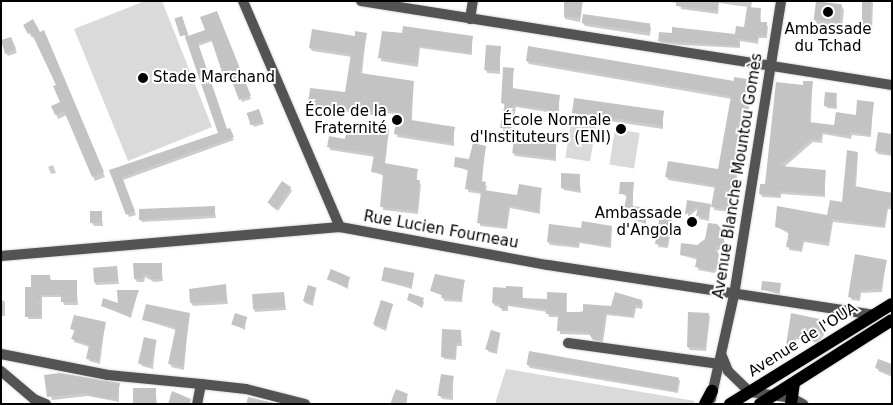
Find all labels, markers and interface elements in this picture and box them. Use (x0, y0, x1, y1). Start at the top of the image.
marker: Ambassade du Tchad (822, 6, 834, 18)
place label: Ambassade du Tchad (784, 20, 872, 55)
street label: Avenue Blanche Mountou Gomès (710, 52, 766, 300)
place label: Stade Marchand (153, 69, 275, 87)
marker: Stade Marchand (137, 72, 149, 84)
place label: École de la Fraternité (305, 102, 387, 137)
place label: École Normale d'Instituteurs (ENI) (470, 111, 611, 146)
marker: École de la Fraternité (391, 114, 403, 126)
marker: École Normale d'Instituteurs (ENI) (615, 123, 627, 135)
place label: Ambassade d'Angola (595, 204, 682, 239)
street label: Rue Lucien Fourneau (362, 208, 520, 252)
marker: Ambassade d'Angola (686, 216, 698, 228)
street label: Avenue de l'OUA (745, 299, 861, 381)

